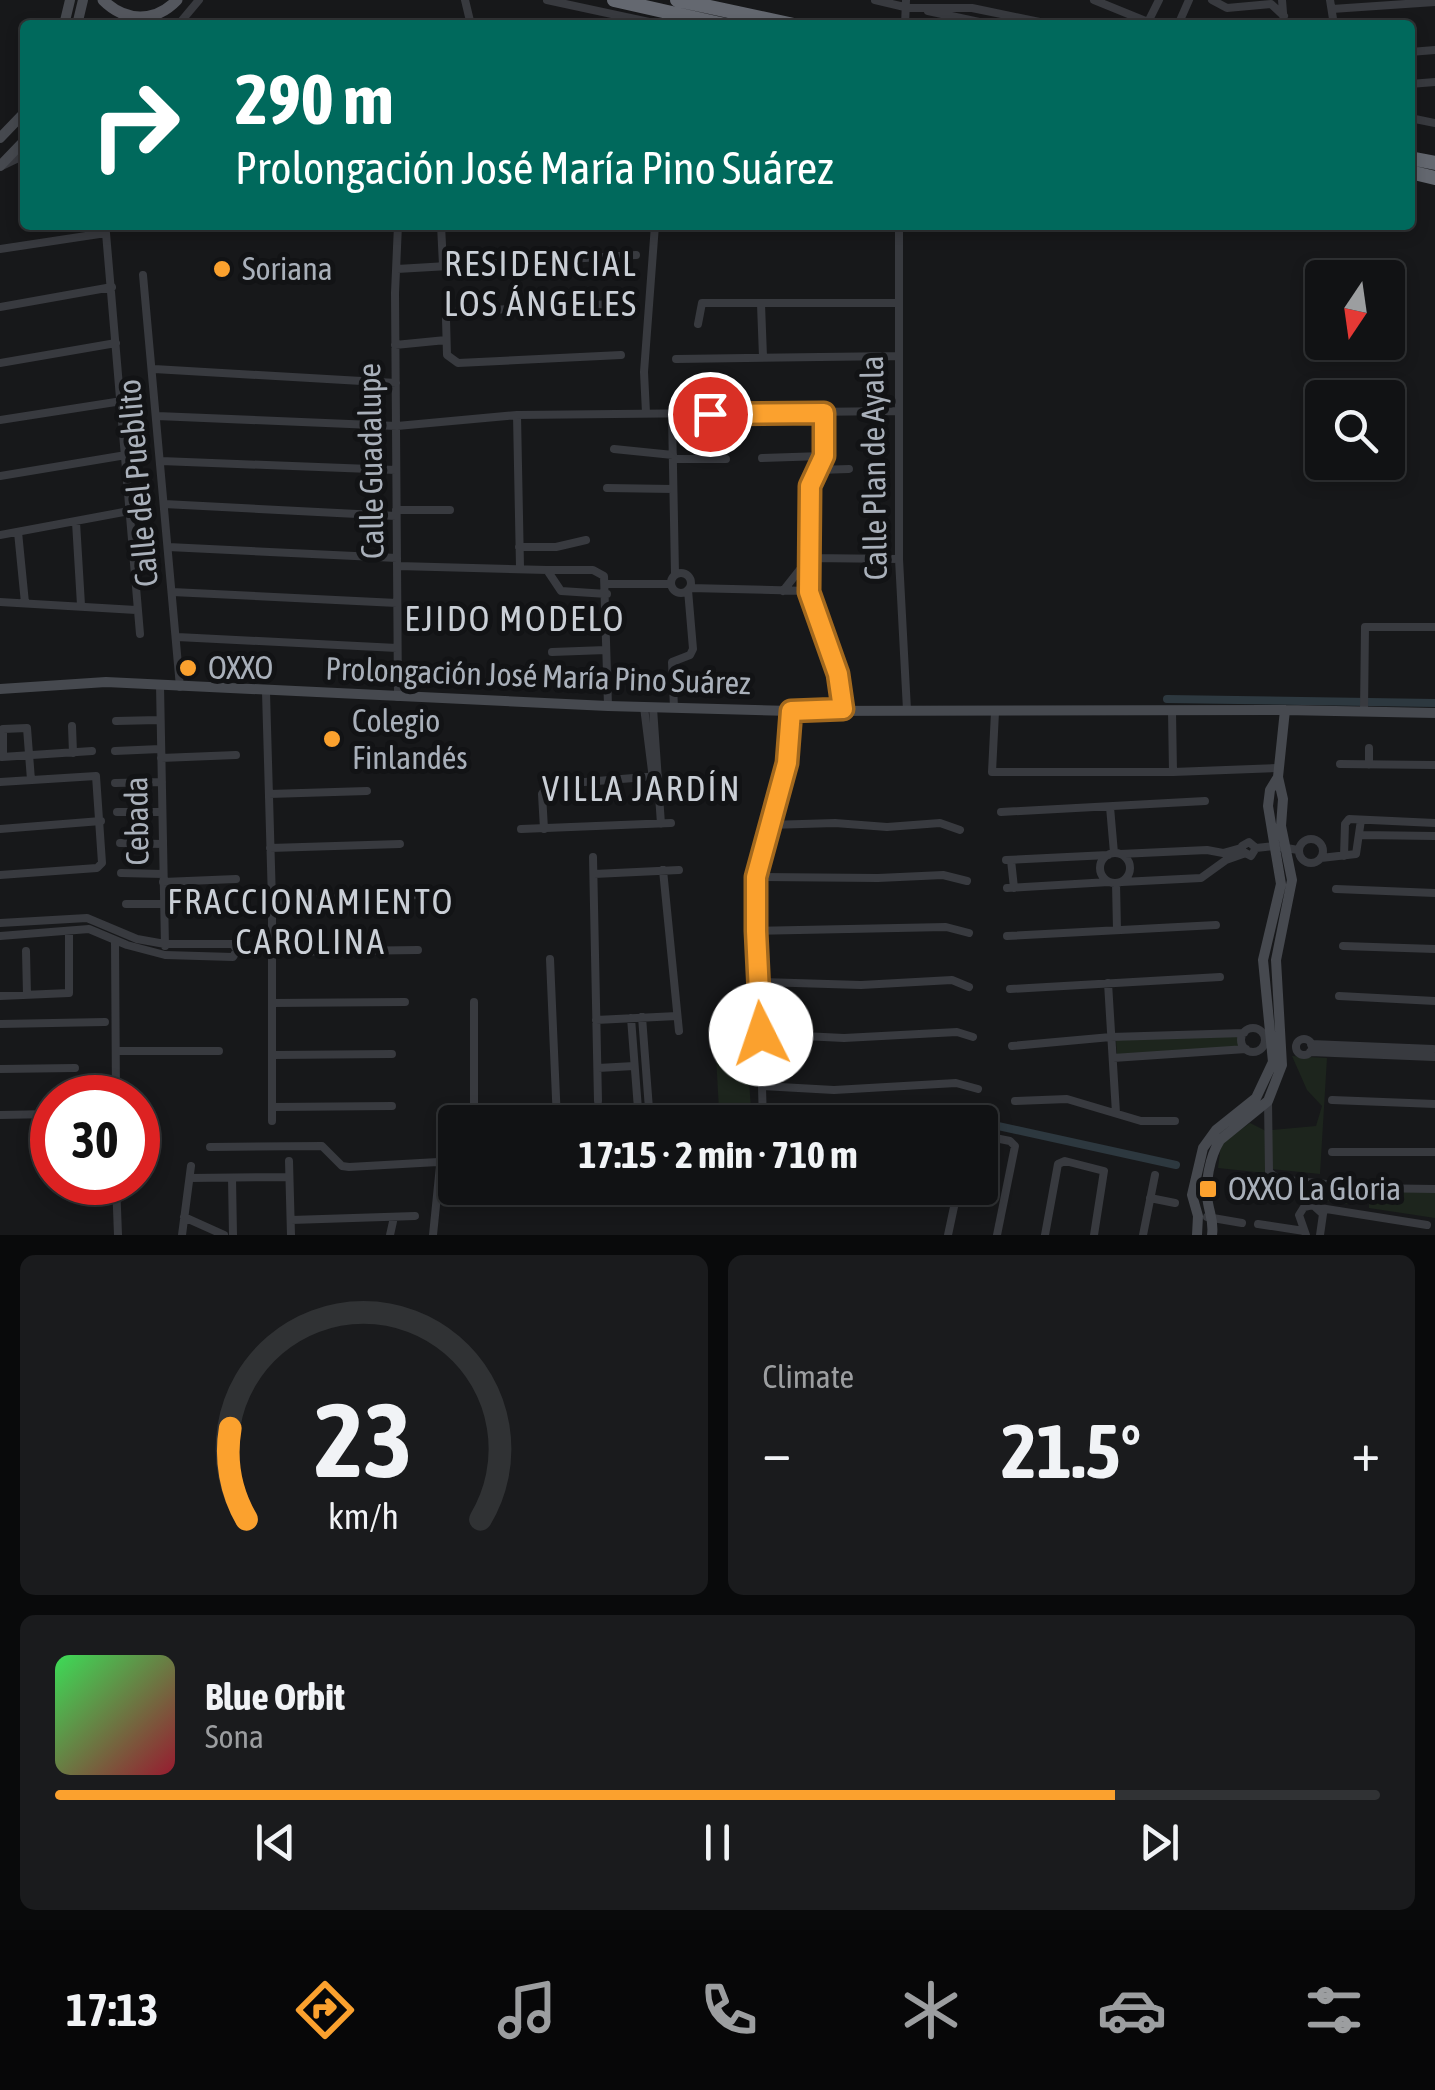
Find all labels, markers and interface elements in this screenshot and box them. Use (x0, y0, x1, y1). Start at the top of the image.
text: 290 m (235, 59, 394, 139)
icon: right (70, 60, 200, 190)
text: Prolongación José María Pino Suárez (235, 142, 833, 194)
district label: RESIDENCIAL LOS ÁNGELES (444, 243, 638, 323)
place label: Soriana (242, 250, 333, 287)
marker: Soriana (211, 258, 233, 280)
north arrow (1305, 260, 1405, 360)
map controls (1305, 260, 1405, 480)
street label: Calle Plan de Ayala (853, 355, 894, 581)
street label: Calle Guadalupe (350, 363, 391, 559)
pin (668, 372, 753, 457)
street label: Calle del Pueblito (110, 378, 165, 588)
button: search (1305, 380, 1405, 480)
icon: arrive (683, 387, 738, 442)
district label: EJIDO MODELO (404, 598, 626, 638)
place label: OXXO (208, 649, 273, 686)
street label: Prolongación José María Pino Suárez (325, 650, 752, 701)
marker: OXXO (177, 657, 199, 679)
place label: Colegio Finlandés (352, 702, 468, 776)
marker: Colegio Finlandés (321, 728, 343, 750)
district label: VILLA JARDÍN (542, 768, 742, 808)
street label: Cebada (117, 776, 156, 866)
district label: FRACCIONAMIENTO CAROLINA (167, 881, 455, 961)
position arrow (709, 982, 813, 1086)
speed limit sign: 30 (30, 1075, 160, 1205)
text: 17:15 · 2 min · 710 m (578, 1133, 858, 1176)
place label: OXXO La Gloria (1228, 1170, 1401, 1207)
marker: OXXO La Gloria (1197, 1178, 1219, 1200)
text: Climate (763, 1358, 854, 1395)
text: 23 (315, 1380, 413, 1499)
text: 21.5° (1001, 1408, 1141, 1494)
text: − (763, 1420, 791, 1483)
text: + (1351, 1420, 1380, 1483)
text: km/h (328, 1496, 399, 1537)
text: Blue Orbit (205, 1675, 345, 1718)
text: Sona (205, 1718, 264, 1755)
icon: previous (248, 1815, 303, 1870)
icon: pause (690, 1815, 745, 1870)
icon: next (1132, 1815, 1187, 1870)
icon: directions (290, 1975, 360, 2045)
icon: music (492, 1975, 562, 2045)
icon: phone (694, 1975, 764, 2045)
icon: climate (896, 1975, 966, 2045)
icon: car (1097, 1975, 1167, 2045)
icon: filters (1299, 1975, 1369, 2045)
text: 17:13 (66, 1984, 159, 2036)

